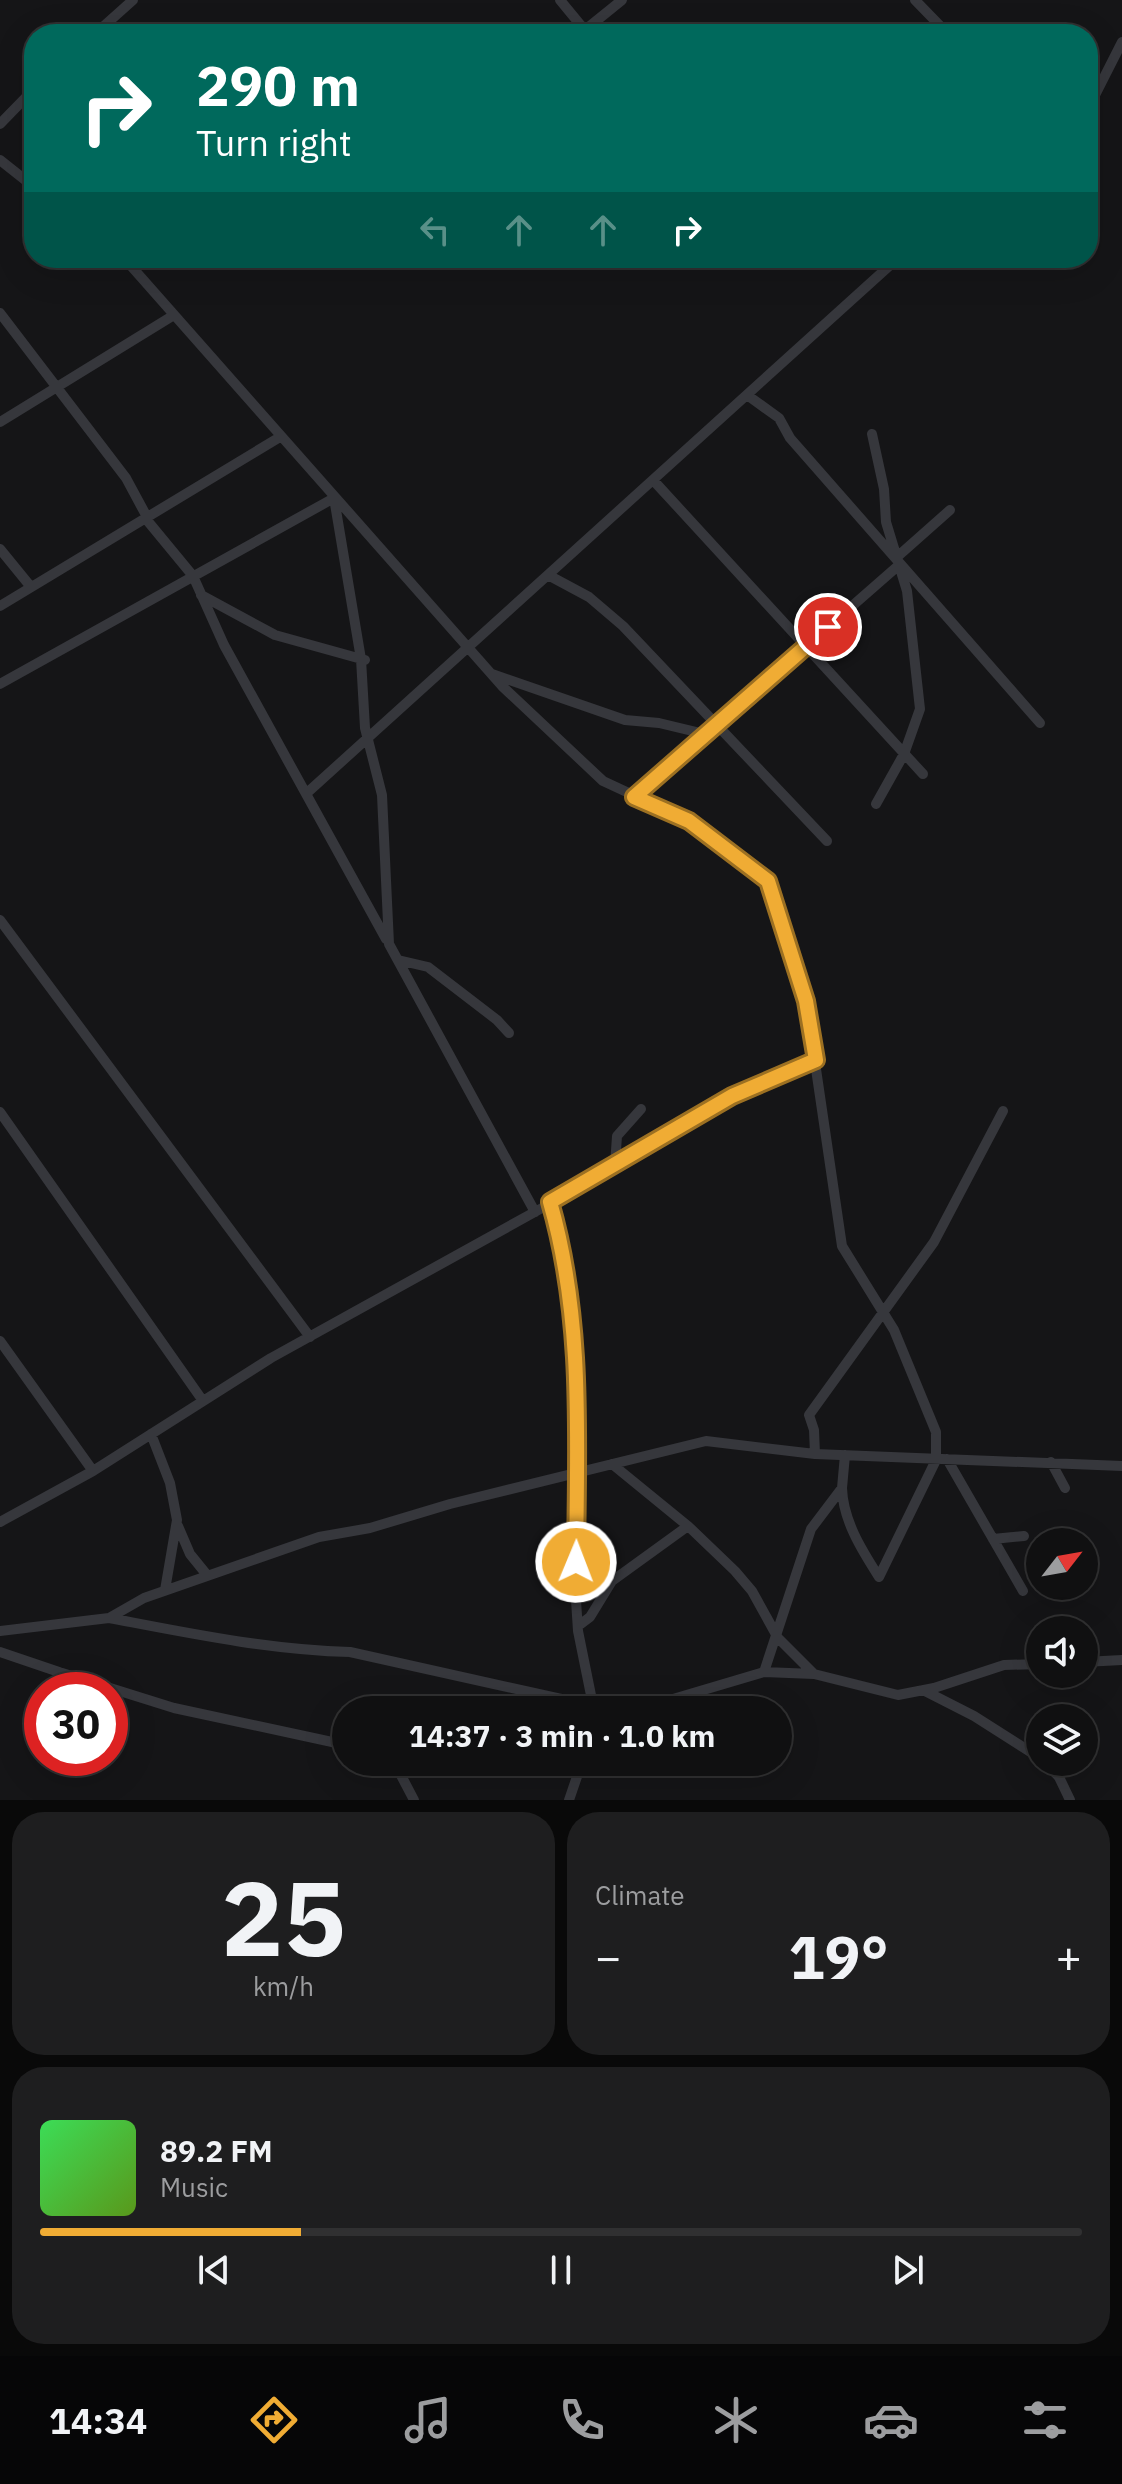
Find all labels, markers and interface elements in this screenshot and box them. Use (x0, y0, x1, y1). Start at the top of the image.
text: 290 m (196, 49, 360, 121)
icon: right (64, 56, 168, 160)
text: Turn right (196, 119, 352, 166)
icon: left (413, 208, 457, 252)
icon: ahead (497, 208, 541, 252)
icon: ahead (581, 208, 625, 252)
icon: right (665, 208, 709, 252)
pin (794, 593, 862, 661)
icon: arrive (806, 605, 850, 649)
position arrow (534, 1520, 618, 1604)
north arrow (1026, 1528, 1098, 1600)
map controls (1026, 1528, 1098, 1776)
button: sound (1026, 1616, 1098, 1688)
speed limit sign: 30 (24, 1672, 128, 1776)
button: layers (1026, 1704, 1098, 1776)
text: 14:37 · 3 min · 1.0 km (409, 1716, 715, 1755)
text: 25 (221, 1849, 346, 1985)
text: Climate (595, 1878, 685, 1912)
text: 19° (788, 1917, 889, 1996)
text: − (595, 1928, 621, 1985)
text: + (1056, 1928, 1082, 1985)
text: km/h (253, 1969, 314, 2003)
text: 89.2 FM (160, 2131, 273, 2170)
text: Music (160, 2170, 228, 2204)
icon: previous (192, 2248, 236, 2292)
icon: pause (539, 2248, 583, 2292)
icon: next (886, 2248, 930, 2292)
icon: directions (246, 2392, 302, 2448)
icon: music (400, 2392, 456, 2448)
icon: phone (554, 2392, 610, 2448)
icon: climate (708, 2392, 764, 2448)
icon: car (863, 2392, 919, 2448)
icon: filters (1017, 2392, 1073, 2448)
text: 14:34 (49, 2397, 147, 2444)

